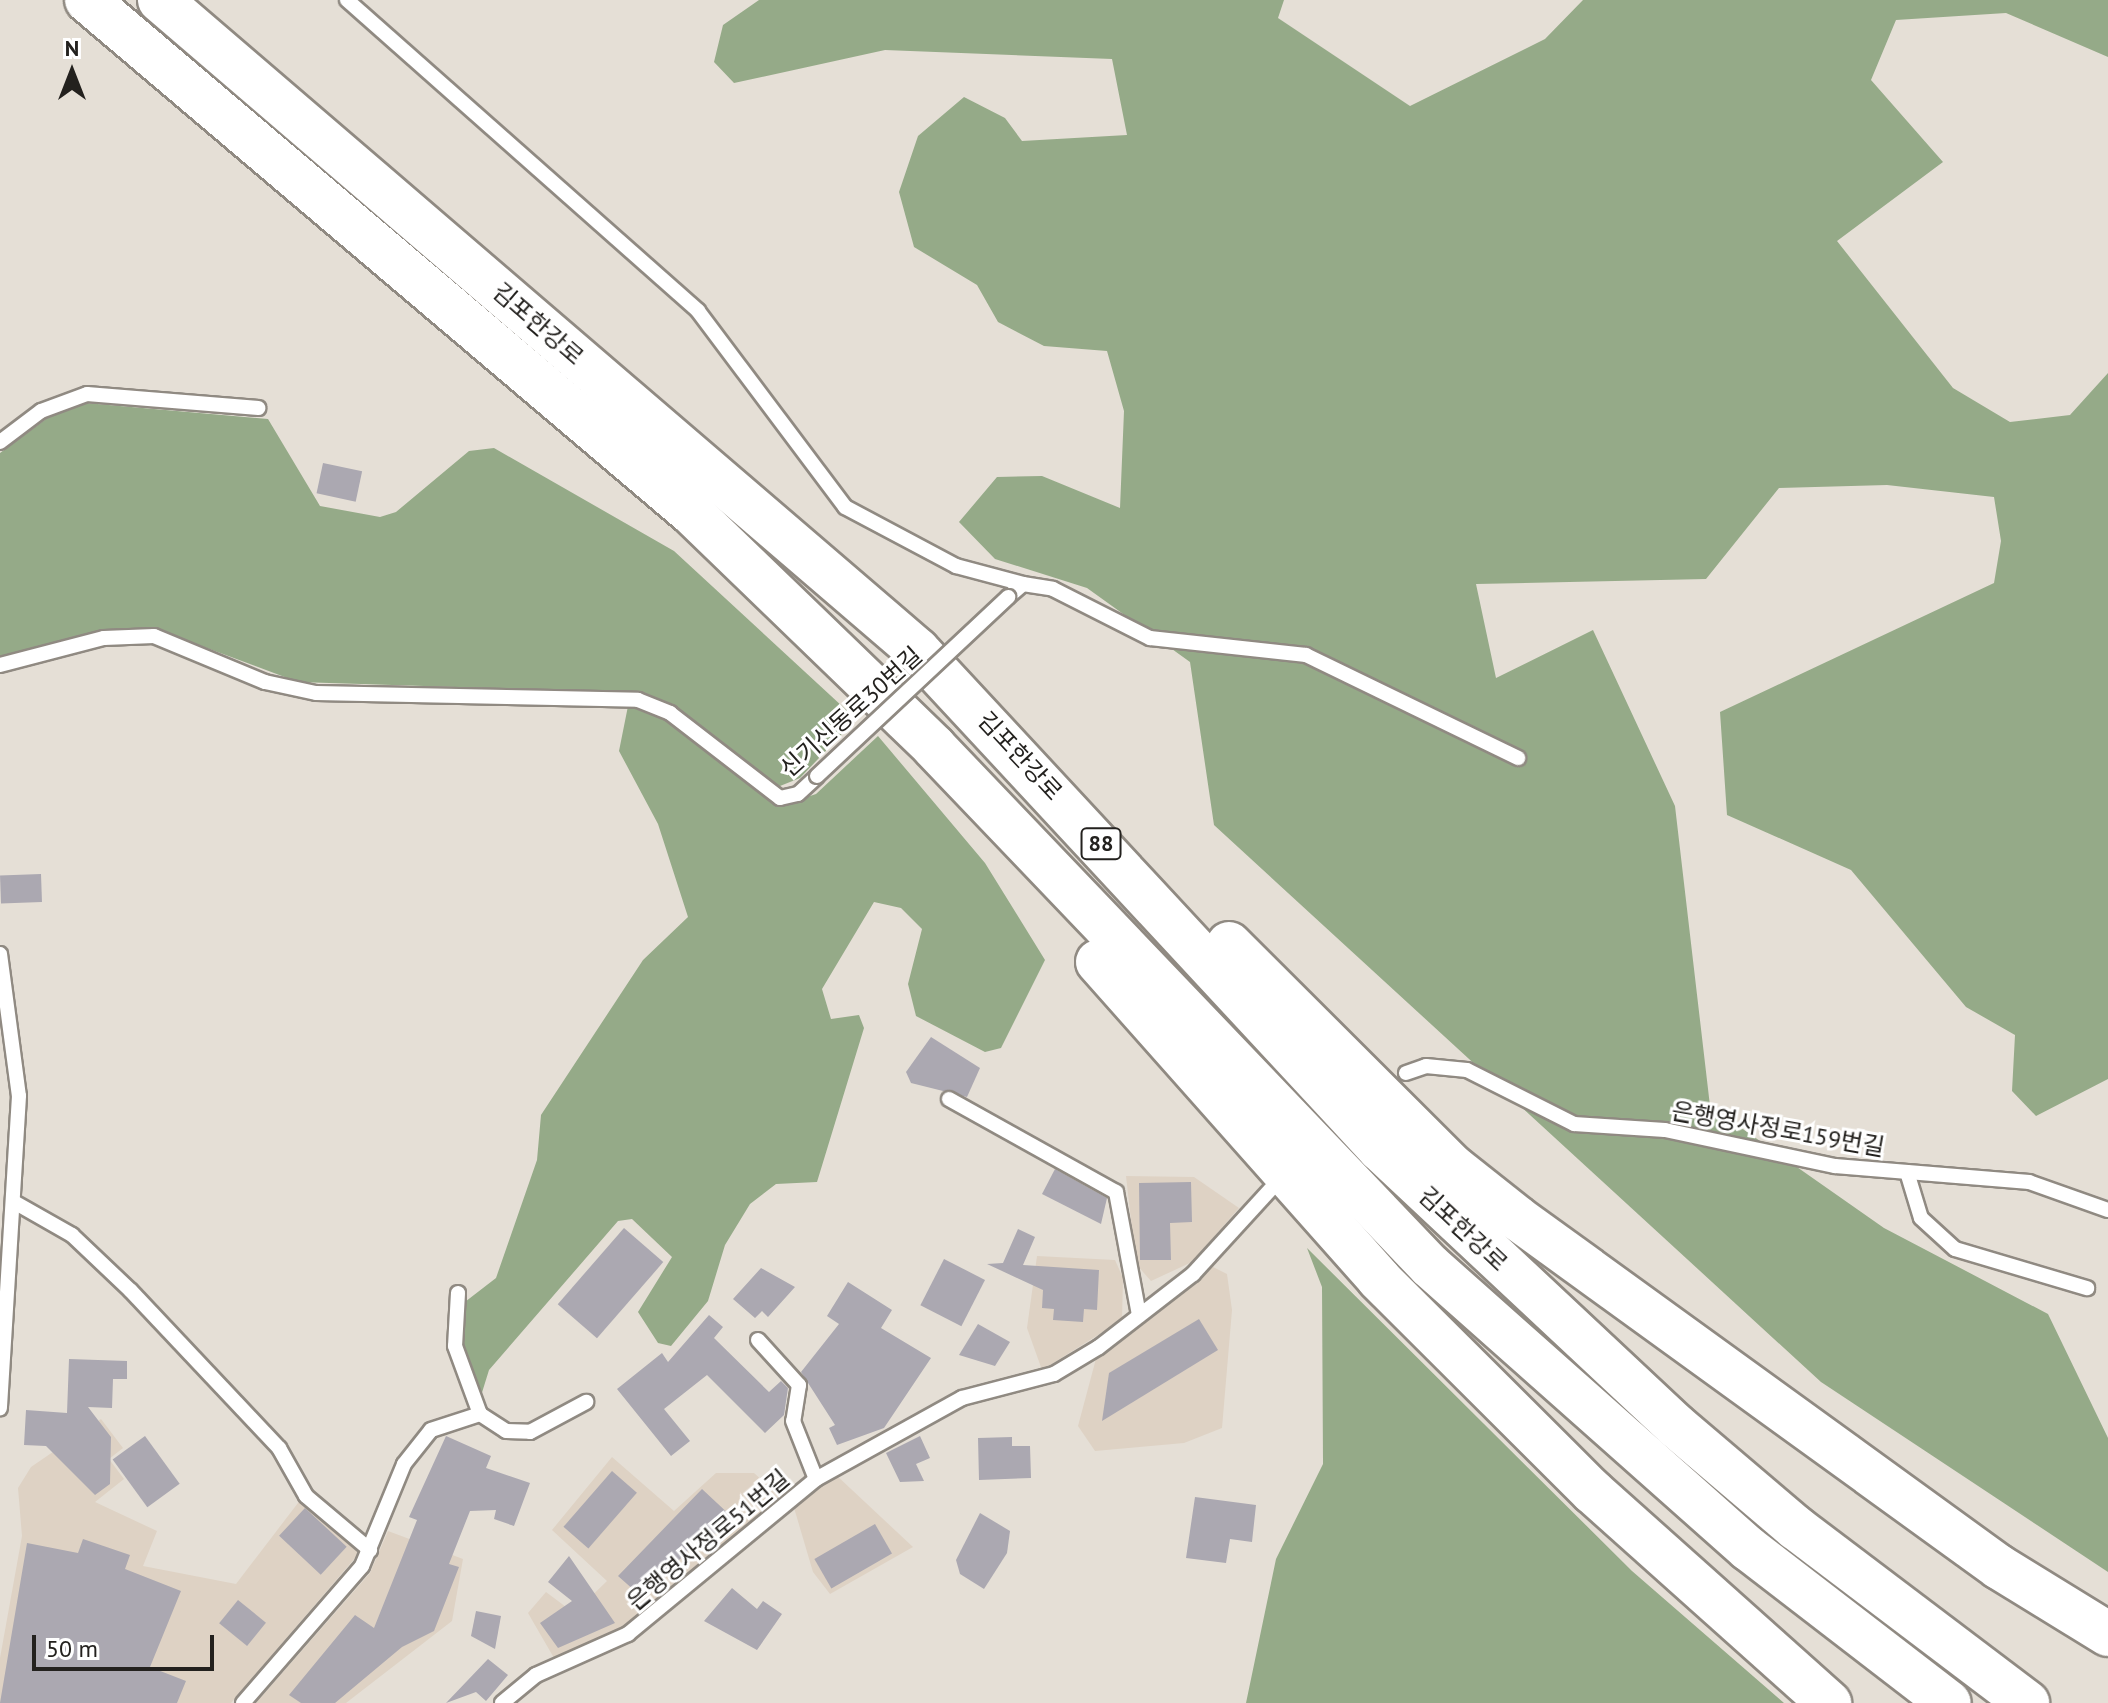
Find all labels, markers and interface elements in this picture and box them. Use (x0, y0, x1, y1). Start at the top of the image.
north arrow (32, 32, 112, 112)
text: N (65, 34, 79, 62)
street label: 김포한강로 (487, 277, 589, 371)
street label: 신기신동로30번길 (774, 641, 928, 783)
street label: 김포한강로 (972, 706, 1068, 806)
road number: 88 (1079, 826, 1123, 862)
street label: 은행영사정로159번길 (1669, 1096, 1887, 1162)
street label: 김포한강로 (1413, 1181, 1513, 1277)
street label: 은행영사정로51번길 (621, 1464, 795, 1616)
scale bar (36, 1619, 218, 1669)
text: 50 m (46, 1633, 98, 1664)

